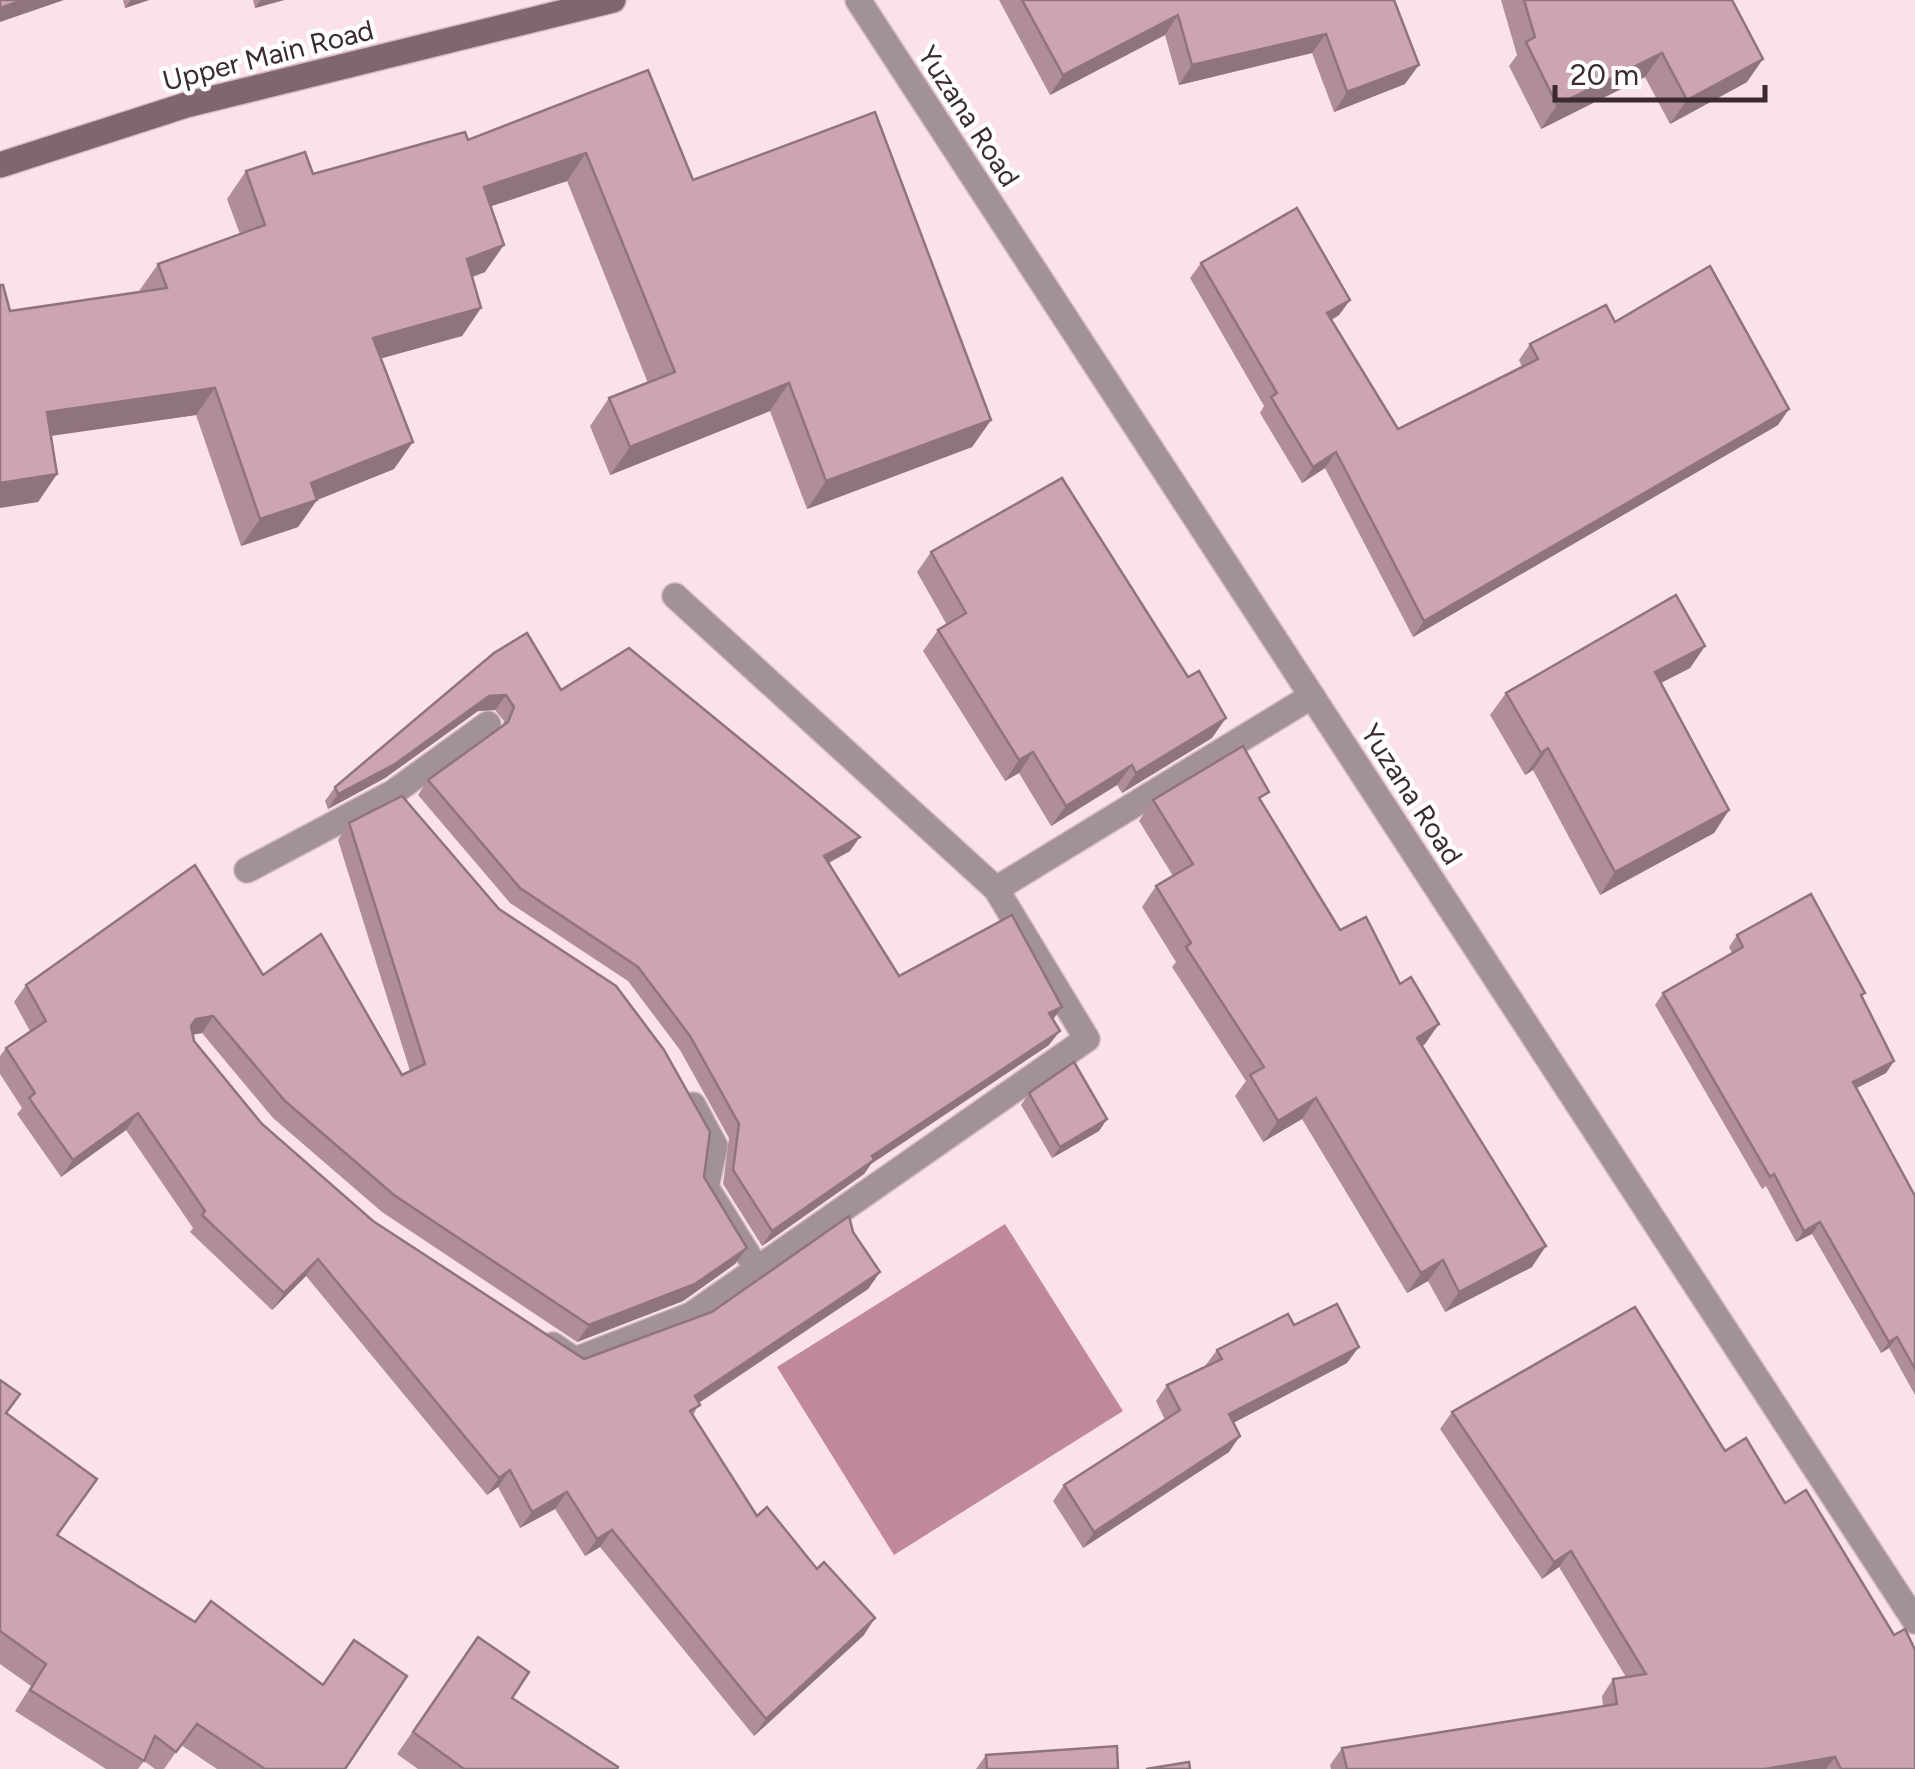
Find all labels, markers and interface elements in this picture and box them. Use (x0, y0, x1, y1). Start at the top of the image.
street label: Upper Main Road (159, 12, 377, 98)
street label: Yuzana Road (911, 39, 1027, 193)
scale bar (1555, 40, 1765, 102)
text: 20 m (1570, 56, 1639, 93)
street label: Yuzana Road (1354, 717, 1470, 871)

